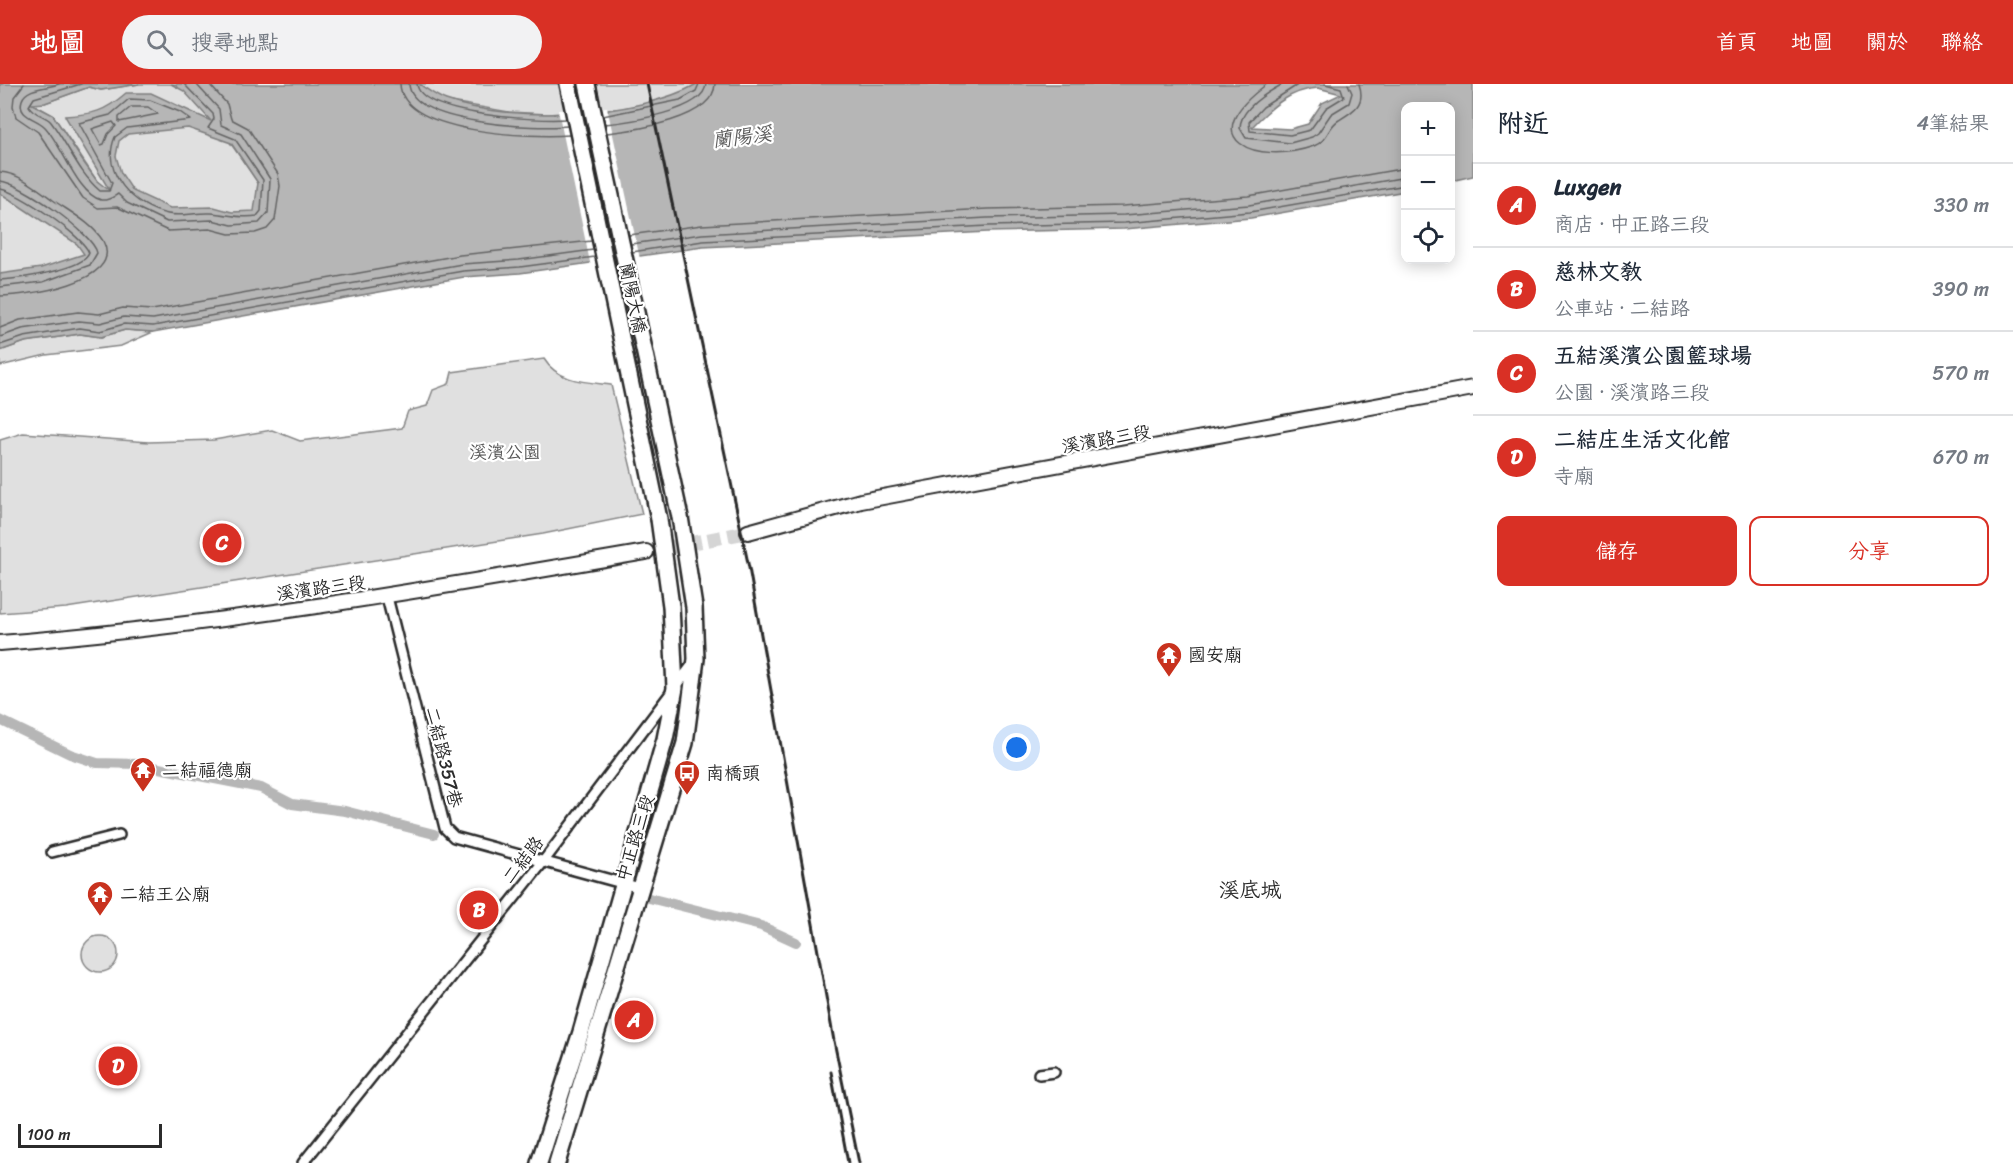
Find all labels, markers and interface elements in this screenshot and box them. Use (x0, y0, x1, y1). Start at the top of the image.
search box (122, 15, 542, 69)
text: 地圖 (30, 18, 86, 67)
text: 搜尋地點 (191, 23, 279, 62)
text: 首頁 (1716, 23, 1758, 61)
text: 地圖 (1791, 23, 1833, 61)
text: 關於 (1866, 23, 1908, 61)
text: 聯絡 (1941, 23, 1983, 61)
icon: search (143, 26, 176, 59)
text: 附近 (1497, 100, 1549, 146)
map controls (1401, 102, 1455, 264)
button: + (1401, 102, 1455, 156)
text: 4筆結果 (1917, 106, 1989, 141)
water label: 蘭陽溪 (710, 116, 775, 158)
button: − (1401, 156, 1455, 210)
text: Luxgen (1554, 168, 1622, 207)
text: A (1510, 188, 1523, 223)
text: 330 m (1934, 188, 1989, 223)
text: 商店 · 中正路三段 (1554, 207, 1710, 242)
button: locate (1401, 210, 1455, 264)
text: 慈林文教 (1554, 252, 1642, 291)
street label: 蘭陽大橋 (610, 259, 656, 337)
text: B (1510, 272, 1523, 307)
text: 390 m (1933, 272, 1989, 307)
text: 公車站 · 二結路 (1554, 291, 1690, 326)
text: 五結溪濱公園籃球場 (1554, 336, 1752, 375)
text: C (1510, 356, 1523, 391)
text: 570 m (1932, 356, 1989, 391)
text: 公園 · 溪濱路三段 (1554, 375, 1710, 410)
street label: 溪濱路三段 (1059, 415, 1153, 463)
text: 二結庄生活文化館 (1554, 420, 1730, 459)
park label: 溪濱公園 (469, 436, 541, 468)
text: D (1511, 440, 1522, 475)
text: 670 m (1933, 440, 1989, 475)
text: 寺廟 (1554, 459, 1594, 494)
button: 儲存 (1497, 516, 1737, 586)
button: 分享 (1749, 516, 1989, 586)
pin: C (202, 520, 242, 566)
street label: 溪濱路三段 (274, 566, 368, 610)
place label: 國安廟 (1188, 639, 1242, 671)
temple icon: 國安廟 (1154, 640, 1184, 678)
street label: 二結路357巷 (416, 703, 472, 811)
your location (1002, 733, 1031, 762)
place label: 二結福德廟 (162, 754, 252, 786)
temple icon: 二結福德廟 (128, 755, 158, 793)
place label: 南橋頭 (706, 757, 760, 789)
bus stop icon: 南橋頭 (672, 758, 702, 796)
street label: 中正路三段 (607, 790, 663, 886)
street label: 二結路 (494, 829, 552, 891)
district label: 溪底城 (1219, 871, 1282, 909)
place label: 二結王公廟 (120, 878, 210, 910)
temple icon: 二結王公廟 (85, 879, 115, 917)
pin: B (460, 888, 498, 932)
pin: A (614, 998, 654, 1042)
pin: D (98, 1044, 138, 1088)
text: 100 m (27, 1120, 71, 1149)
scale bar (18, 1121, 162, 1148)

